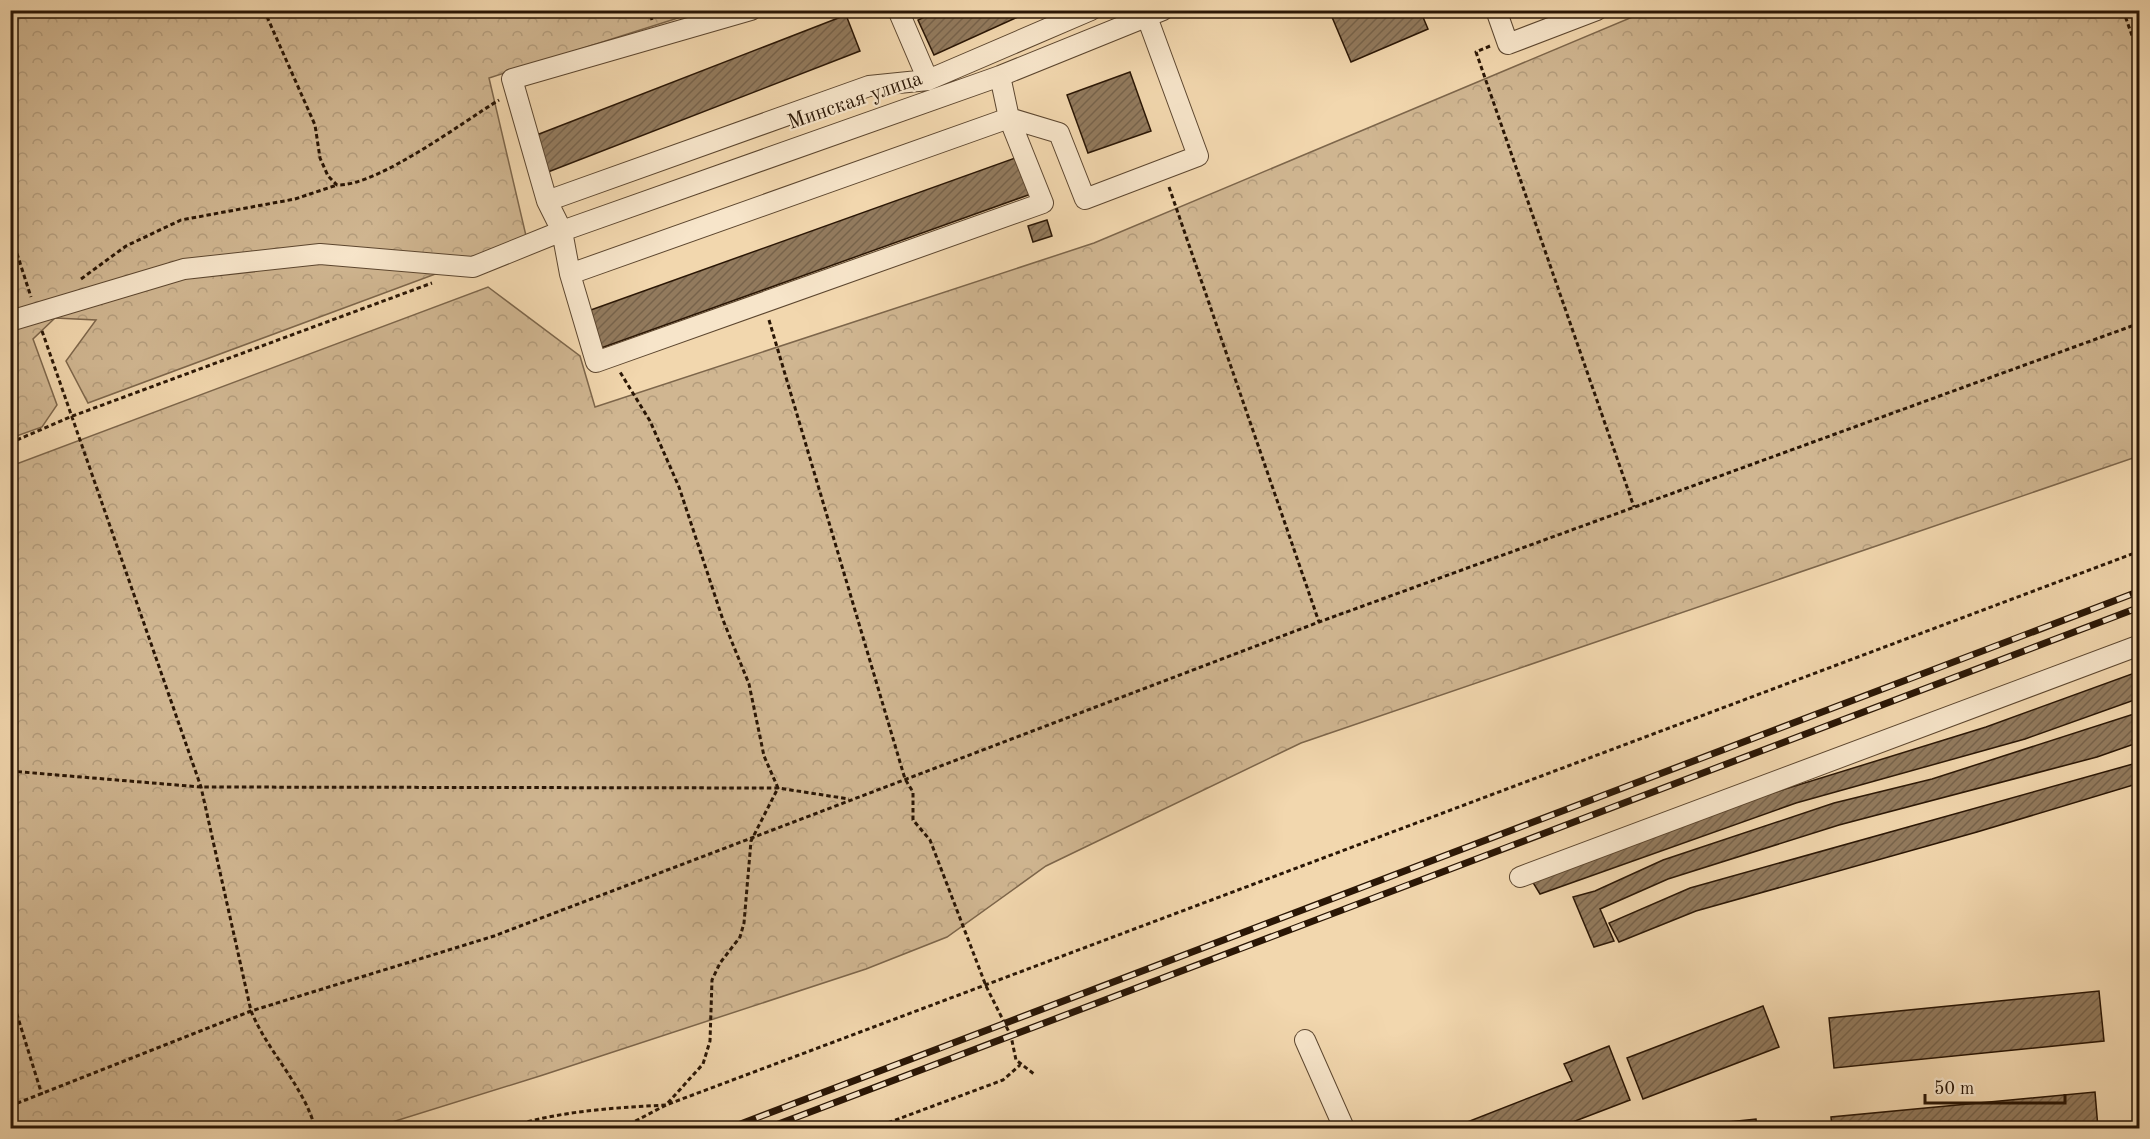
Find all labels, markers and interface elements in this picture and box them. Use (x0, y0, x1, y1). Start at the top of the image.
street label: Минская улица (785, 68, 925, 134)
scale bar (1925, 1067, 2064, 1105)
text: 50 m (1934, 1080, 1974, 1098)

